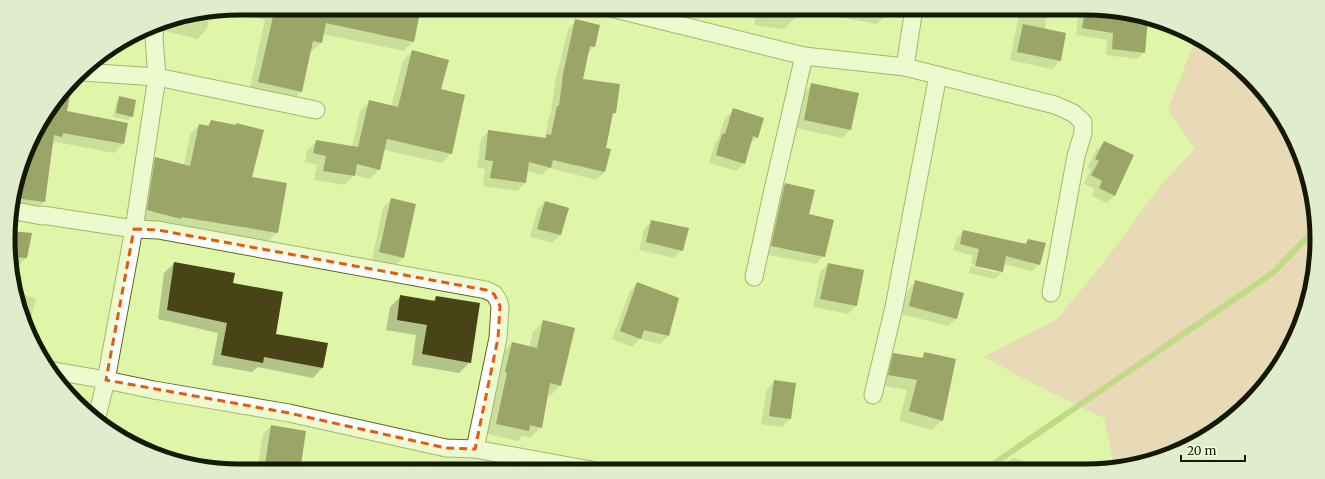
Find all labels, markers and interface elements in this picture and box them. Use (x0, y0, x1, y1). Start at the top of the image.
scale bar (1181, 437, 1245, 463)
text: 20 m (1187, 443, 1216, 458)

